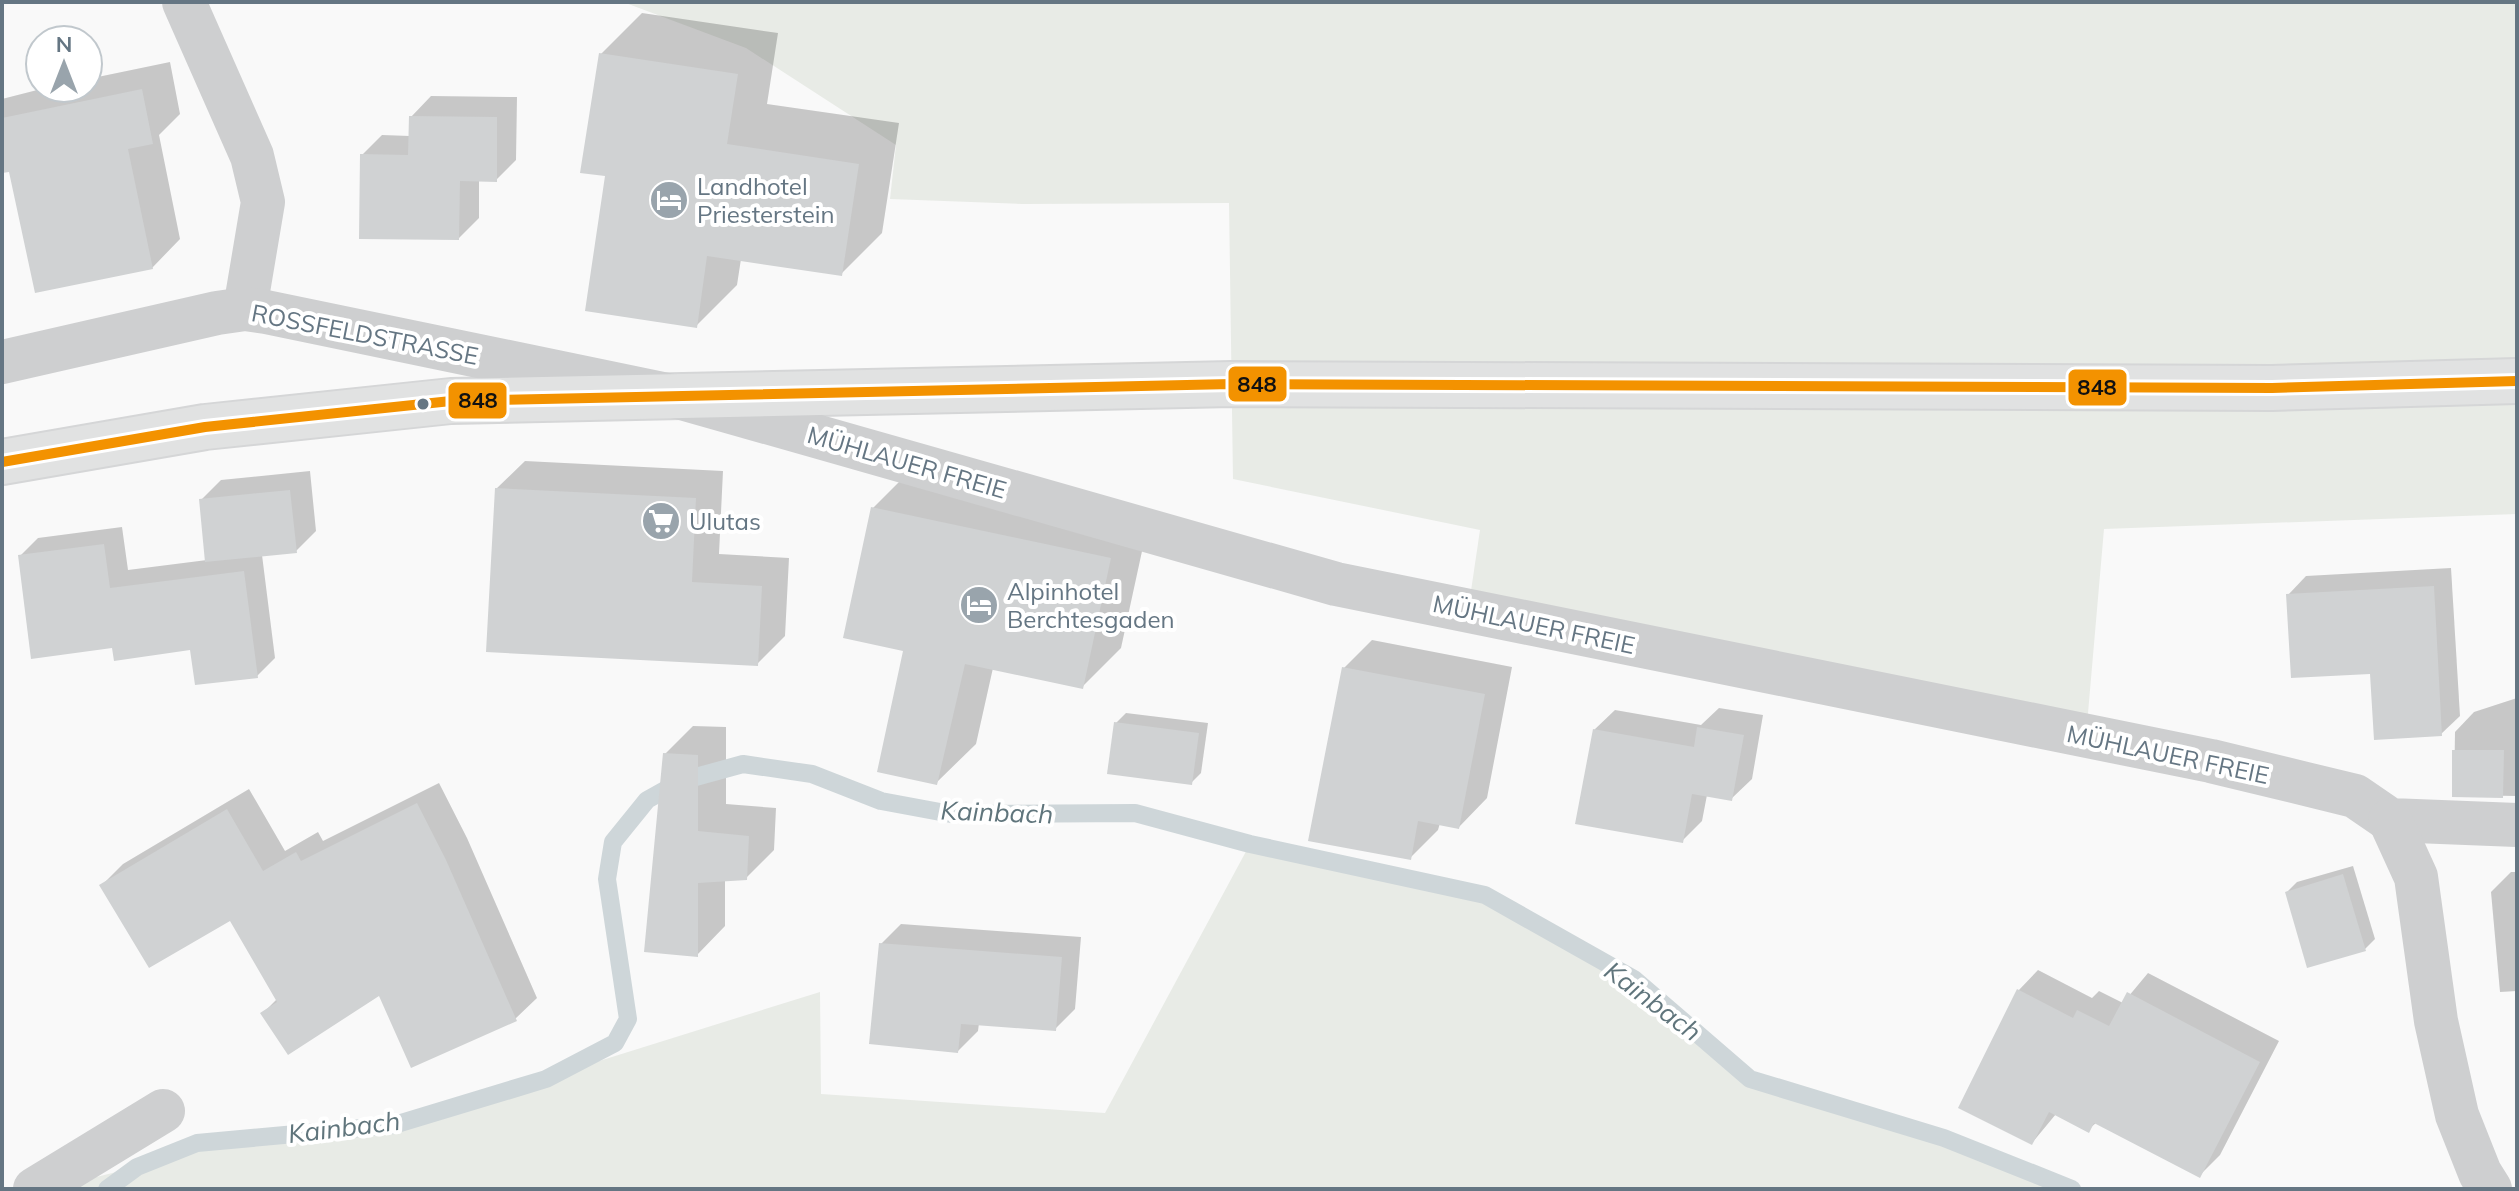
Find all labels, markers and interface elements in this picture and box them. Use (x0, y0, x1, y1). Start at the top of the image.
north arrow (24, 24, 104, 104)
text: N (56, 30, 72, 58)
place label: Landhotel Priesterstein (697, 171, 834, 229)
hotel icon: Landhotel Priesterstein (648, 179, 690, 221)
street label: ROSSFELDSTRASSE (249, 297, 481, 371)
line badge: 848 (1227, 365, 1288, 403)
line badge: 848 (2067, 368, 2128, 407)
text: 848 (1237, 370, 1277, 398)
text: 848 (2077, 373, 2117, 401)
line badge: 848 (447, 381, 508, 420)
text: 848 (458, 386, 498, 414)
unlabelled marker (415, 396, 431, 412)
street label: MÜHLAUER FREIE (804, 419, 1010, 505)
supermarket icon: Ulutas (640, 500, 682, 542)
place label: Ulutas (689, 506, 761, 536)
place label: Alpinhotel Berchtesgaden (1007, 576, 1175, 634)
hotel icon: Alpinhotel Berchtesgaden (958, 584, 1000, 626)
street label: MÜHLAUER FREIE (1430, 588, 1638, 660)
street label: MÜHLAUER FREIE (2064, 718, 2272, 790)
water label: Kainbach (940, 794, 1054, 830)
water label: Kainbach (1598, 954, 1708, 1048)
water label: Kainbach (286, 1104, 402, 1150)

